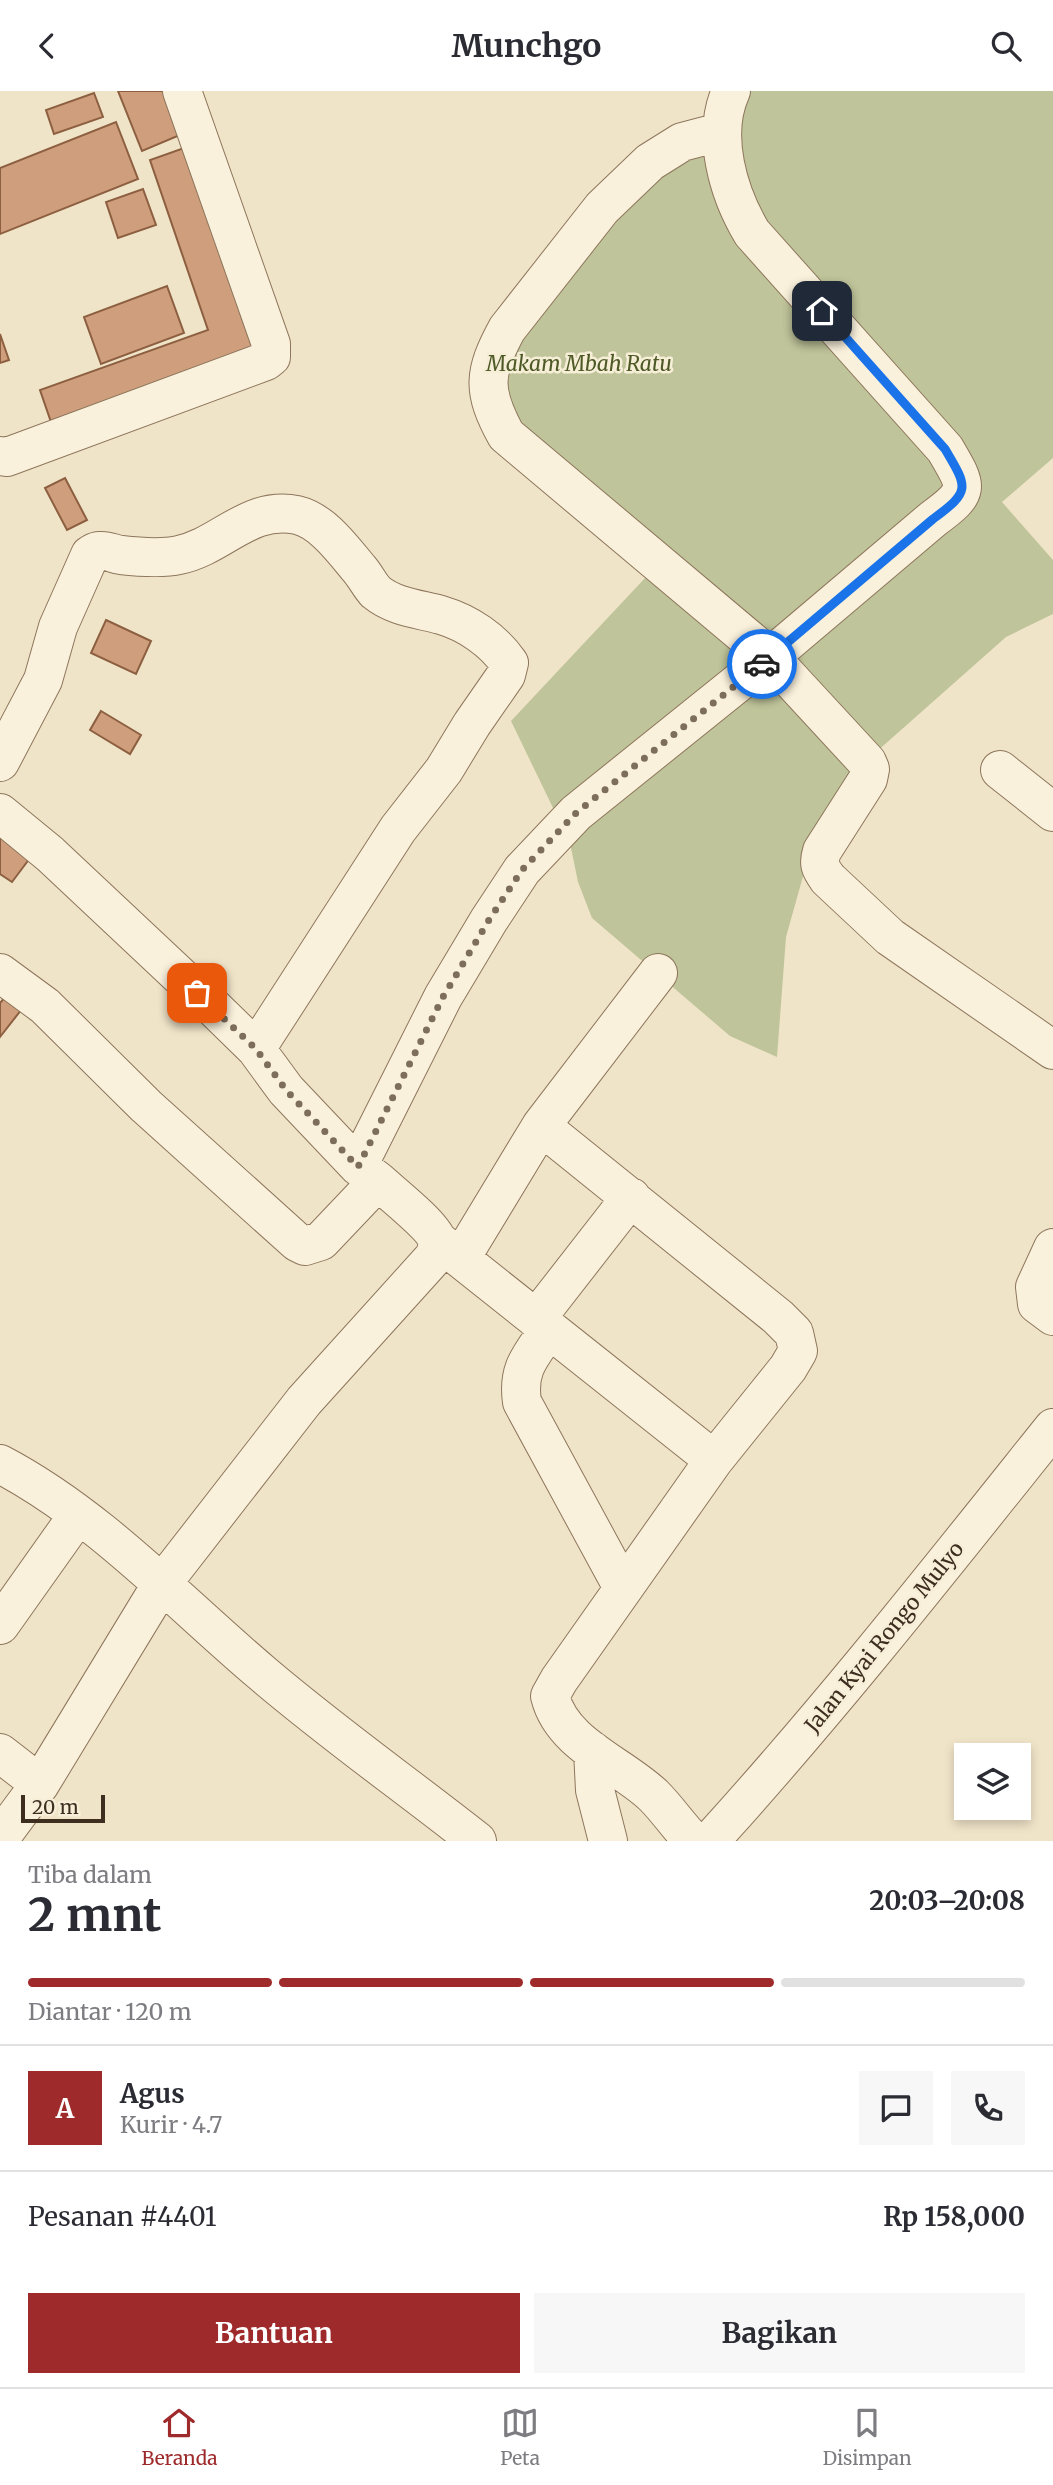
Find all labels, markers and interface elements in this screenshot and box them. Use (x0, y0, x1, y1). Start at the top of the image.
text: Munchgo (452, 26, 601, 66)
icon: back (28, 27, 66, 65)
icon: search (987, 27, 1025, 65)
pin (792, 281, 852, 341)
icon: home (803, 292, 841, 330)
park label: Makam Mbah Ratu (485, 350, 672, 377)
courier (727, 629, 797, 699)
icon: car (743, 645, 781, 683)
pin (167, 963, 227, 1023)
icon: bag (178, 974, 216, 1012)
street label: Jalan Kyai Rongo Mulyo (798, 1536, 969, 1739)
map controls (954, 1743, 1031, 1820)
button: layers (954, 1743, 1031, 1820)
scale bar (21, 1792, 105, 1824)
text: 20 m (32, 1795, 79, 1819)
text: Tiba dalam (28, 1860, 152, 1889)
text: 20:03–20:08 (869, 1884, 1025, 1917)
text: 2 mnt (28, 1886, 162, 1944)
text: Diantar · 120 m (28, 1997, 192, 2026)
button: chat (859, 2071, 933, 2145)
button: phone (951, 2071, 1025, 2145)
text: Agus (120, 2077, 185, 2110)
text: A (56, 2092, 74, 2125)
text: Kurir · 4.7 (120, 2110, 222, 2139)
text: Pesanan #4401 (28, 2200, 217, 2233)
text: Rp 158,000 (883, 2200, 1025, 2233)
button: Bantuan (28, 2293, 520, 2373)
button: Bagikan (534, 2293, 1025, 2373)
tab: Beranda (141, 2404, 217, 2470)
tab: Peta (500, 2404, 540, 2470)
tab: Disimpan (823, 2404, 912, 2470)

